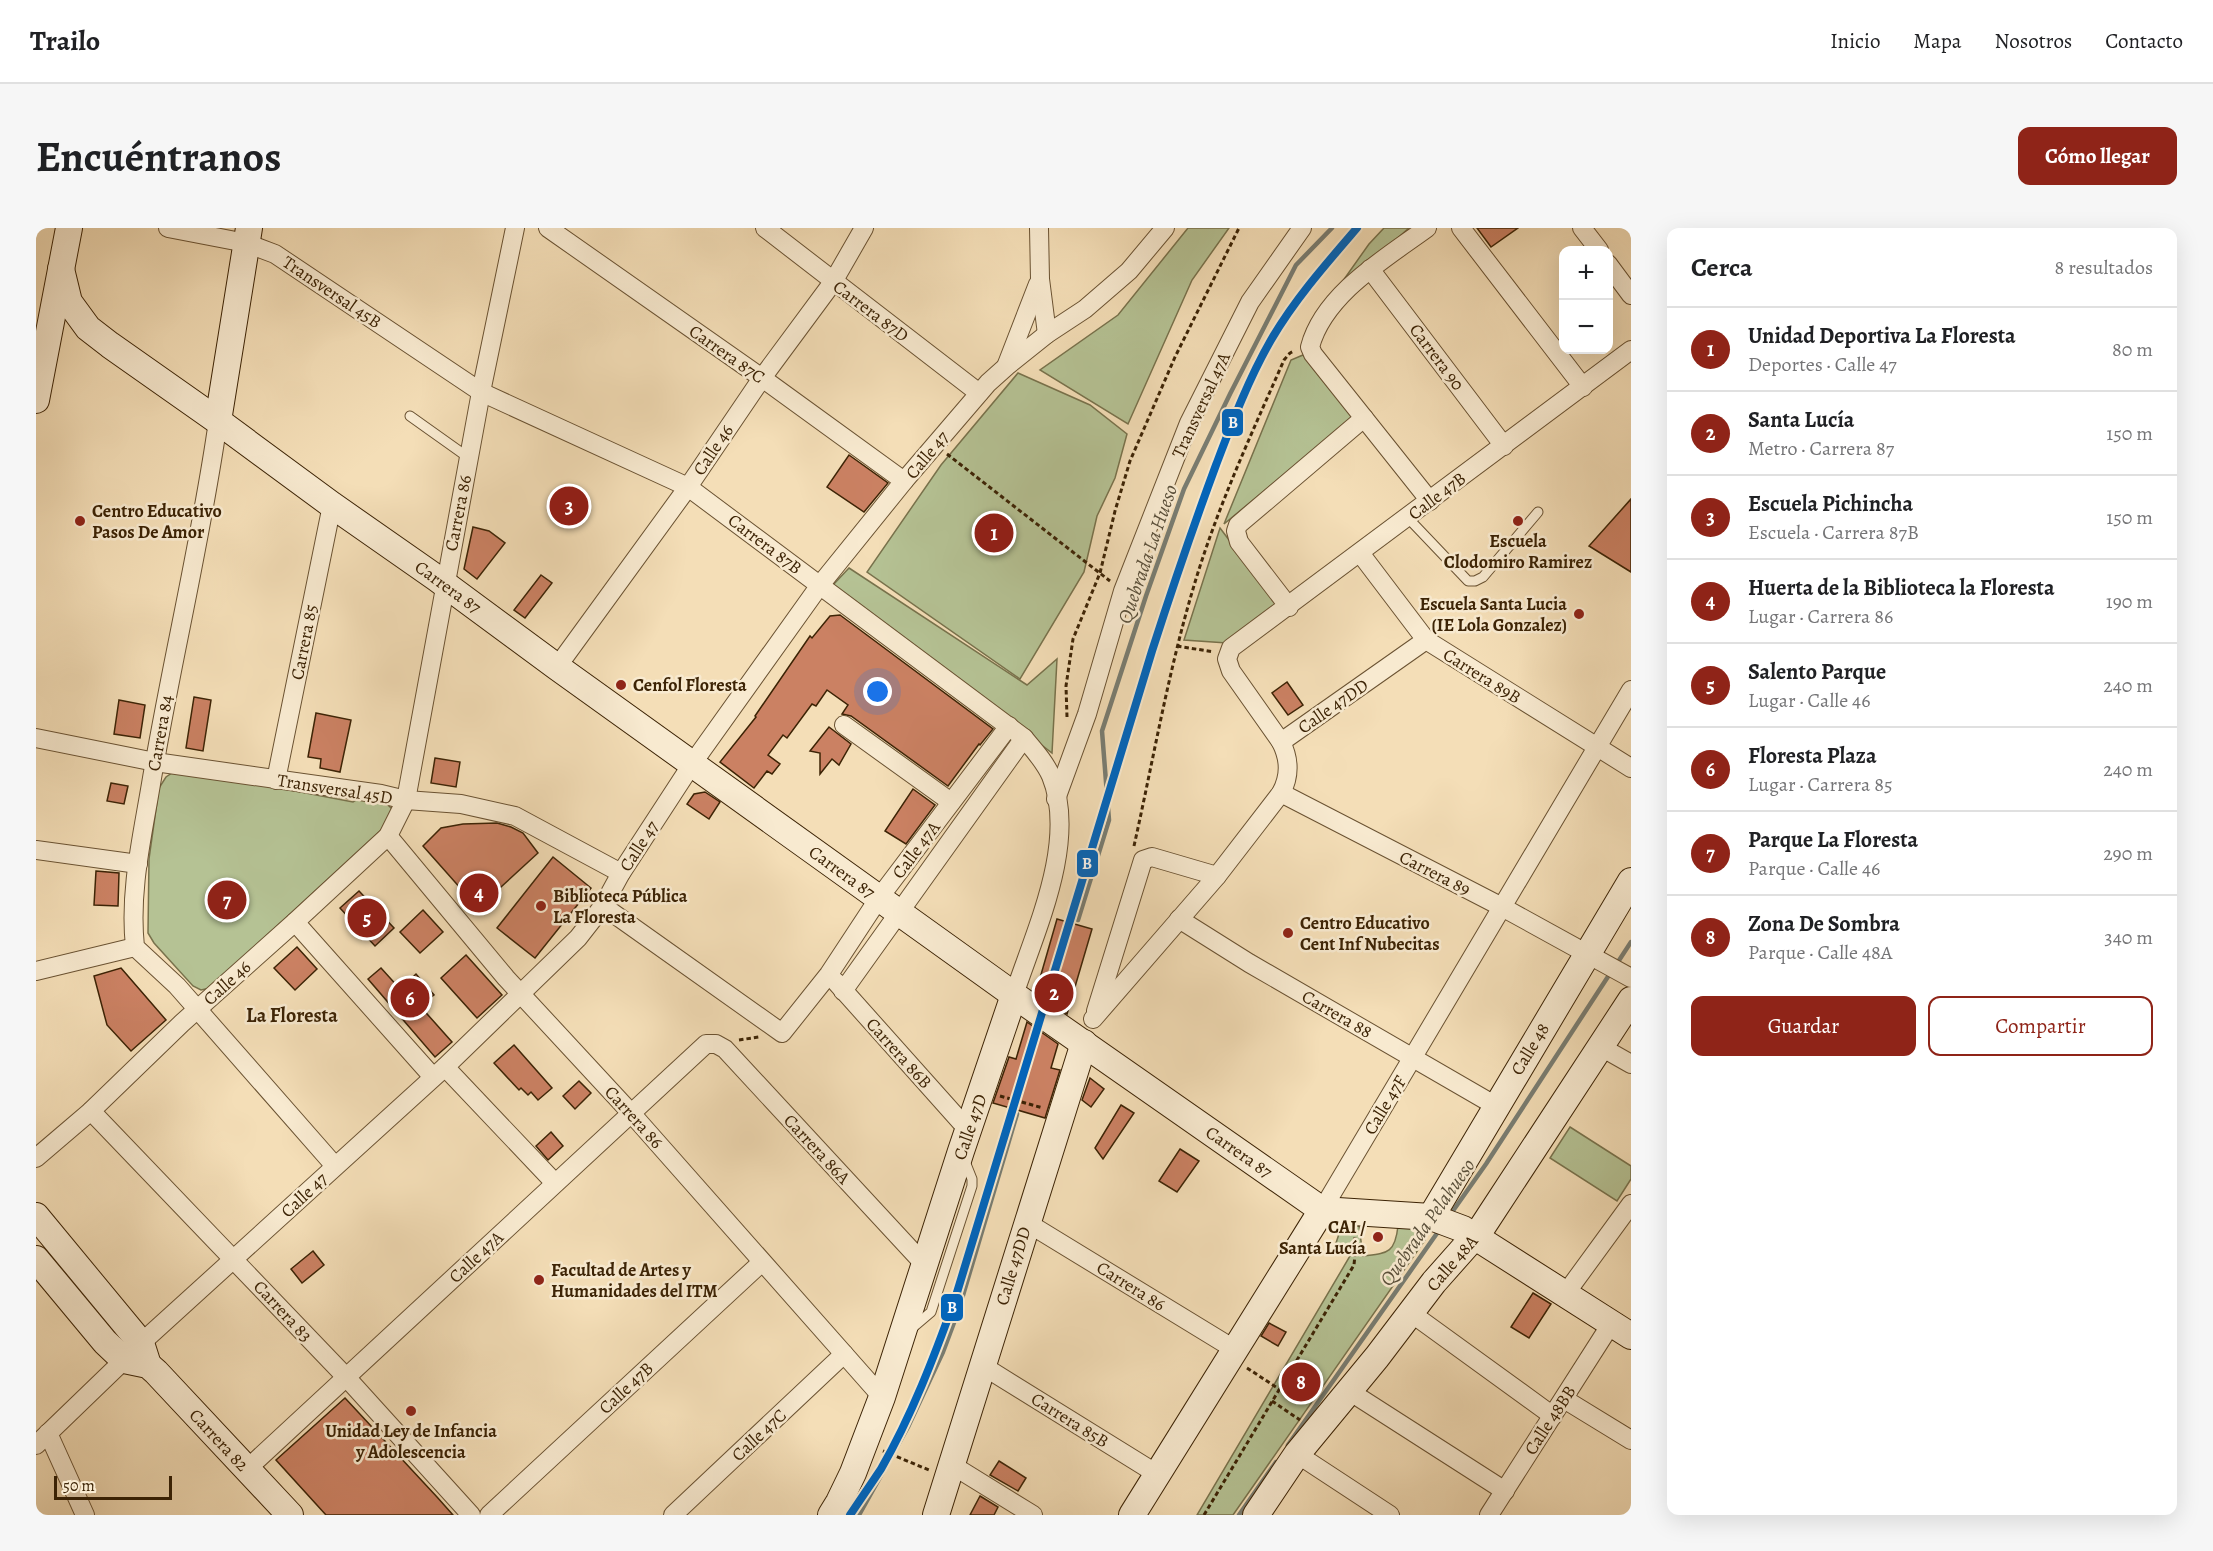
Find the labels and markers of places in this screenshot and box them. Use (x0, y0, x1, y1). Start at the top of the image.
pin: 3 (550, 484, 588, 528)
place label: Centro Educativo Pasos De Amor (92, 499, 222, 544)
pin: 1 (974, 510, 1014, 556)
marker: Centro Educativo Pasos De Amor (73, 514, 87, 528)
marker: Escuela Clodomiro Ramirez (1511, 514, 1525, 528)
place label: Escuela Clodomiro Ramirez (1444, 529, 1592, 574)
place label: Escuela Santa Lucia (IE Lola Gonzalez) (1419, 592, 1567, 637)
marker: Escuela Santa Lucia (IE Lola Gonzalez) (1572, 607, 1586, 621)
place label: Cenfol Floresta (633, 673, 747, 697)
marker: Cenfol Floresta (614, 678, 628, 692)
pin: 4 (460, 870, 498, 916)
pin: 7 (208, 878, 246, 922)
place label: Biblioteca Pública La Floresta (553, 884, 688, 929)
pin: 5 (348, 896, 386, 940)
marker: Biblioteca Pública La Floresta (534, 899, 548, 913)
place label: Centro Educativo Cent Inf Nubecitas (1300, 911, 1440, 956)
marker: Centro Educativo Cent Inf Nubecitas (1281, 926, 1295, 940)
pin: 2 (1034, 970, 1074, 1016)
pin: 6 (390, 976, 430, 1020)
place label: CAI / Santa Lucía (1279, 1215, 1366, 1260)
marker: CAI / Santa Lucía (1371, 1230, 1385, 1244)
place label: Facultad de Artes y Humanidades del ITM (551, 1258, 718, 1303)
marker: Facultad de Artes y Humanidades del ITM (532, 1273, 546, 1287)
pin: 8 (1282, 1360, 1320, 1404)
marker: Unidad Ley de Infancia y Adolescencia (404, 1404, 418, 1418)
place label: Unidad Ley de Infancia y Adolescencia (325, 1419, 497, 1464)

